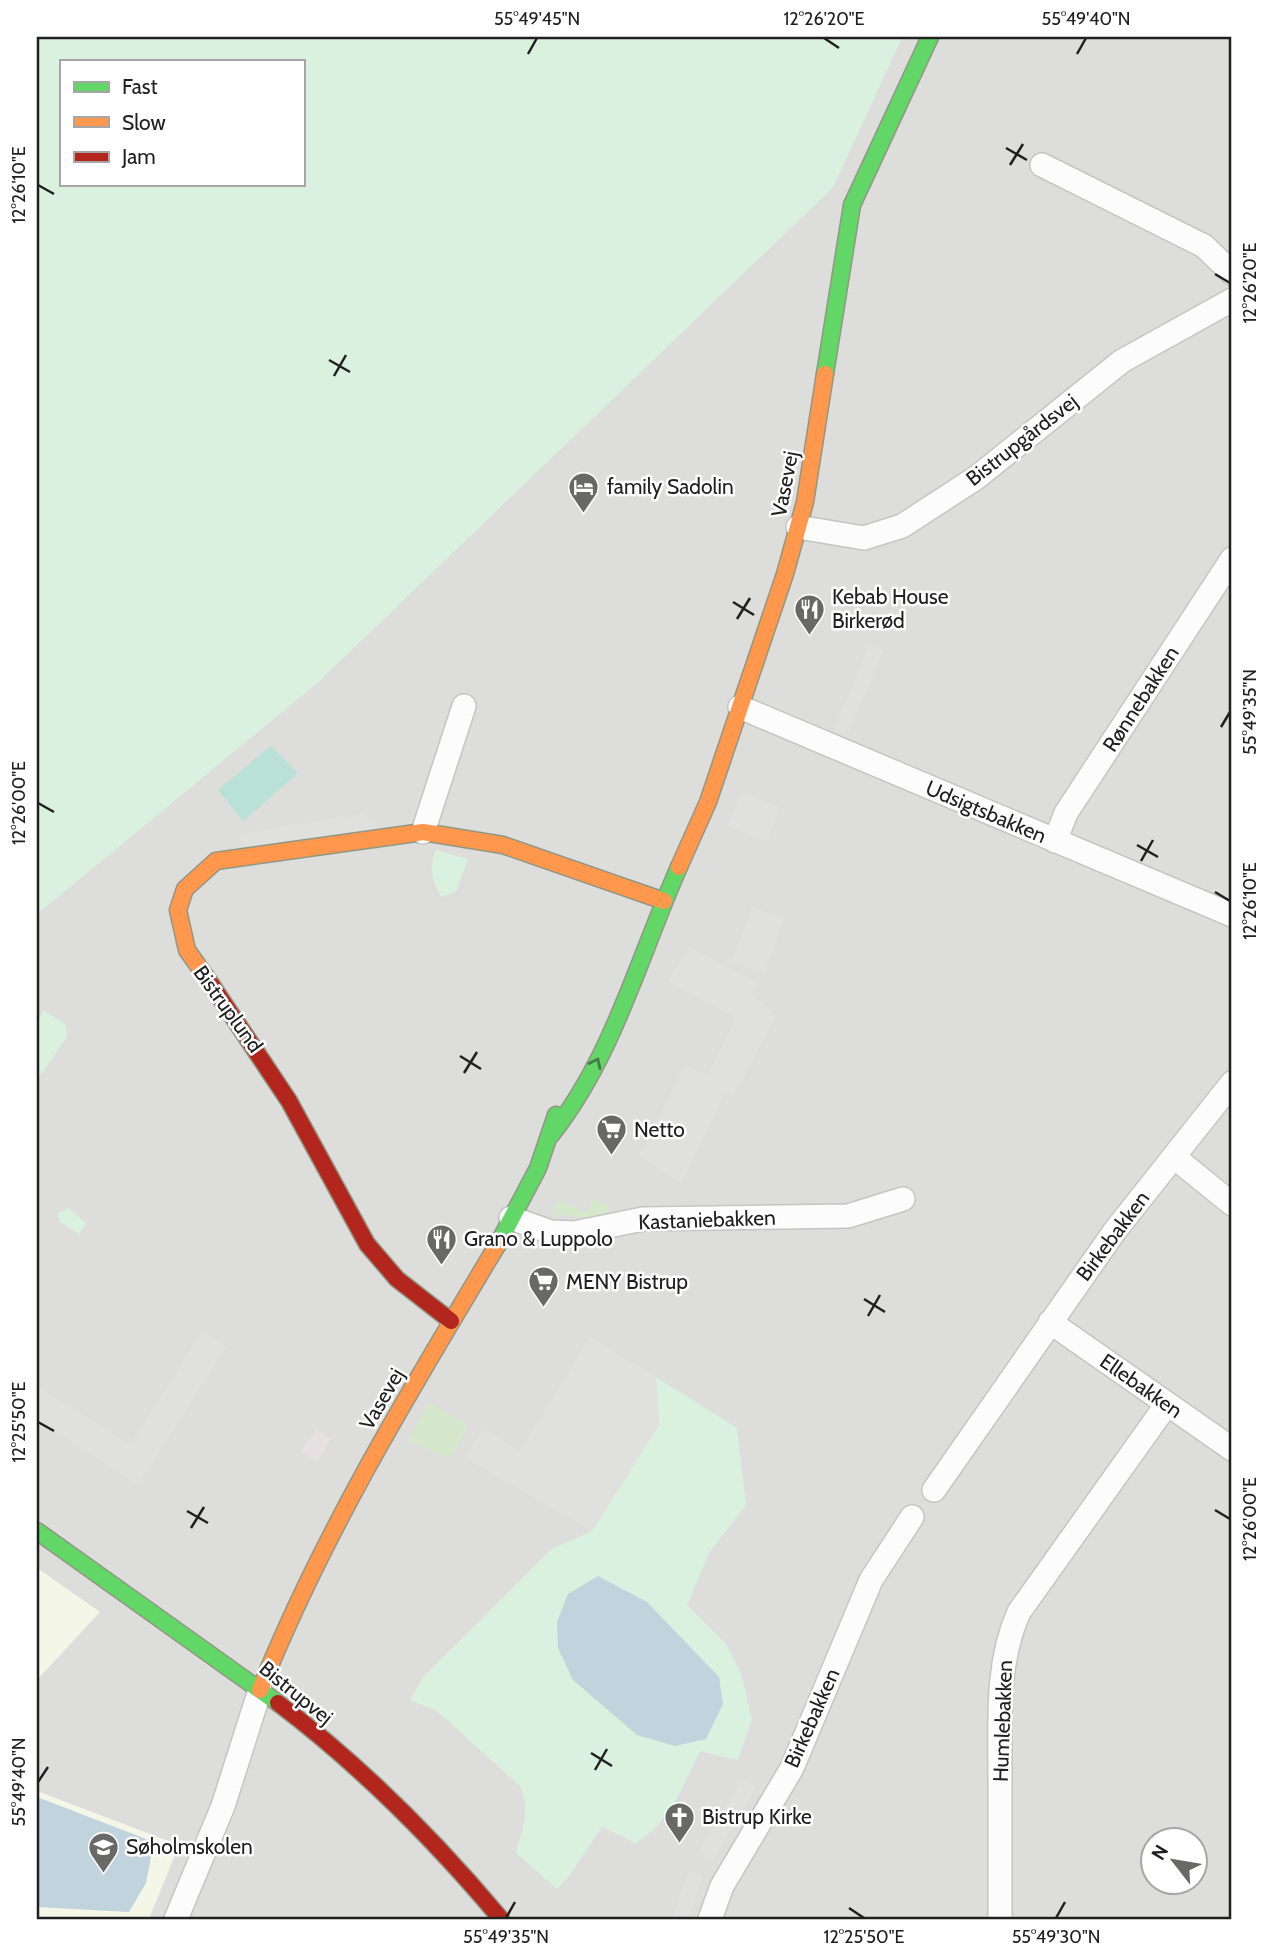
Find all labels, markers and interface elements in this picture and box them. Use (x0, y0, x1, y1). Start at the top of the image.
text: 55°49'45"N (494, 8, 580, 30)
text: 12°26'20"E (783, 8, 865, 30)
text: 55°49'40"N (1041, 8, 1131, 30)
legend (60, 60, 304, 186)
text: Fast (122, 74, 158, 99)
text: Slow (122, 110, 166, 135)
text: Jam (121, 144, 156, 169)
text: 12°26'10"E (8, 146, 30, 224)
text: 12°26'20"E (1239, 242, 1261, 324)
street label: Bistrupgårdsvej (961, 388, 1083, 492)
street label: Vasevej (766, 449, 804, 519)
hotel icon: family Sadolin (567, 470, 601, 514)
place label: family Sadolin (607, 474, 734, 499)
place label: Kebab House Birkerød (832, 584, 949, 633)
restaurant icon: Kebab House Birkerød (792, 592, 826, 636)
street label: Rønnebakken (1097, 641, 1184, 756)
text: 55°49'35"N (1239, 669, 1261, 755)
text: 12°26'00"E (8, 761, 30, 845)
street label: Udsigtsbakken (922, 775, 1050, 848)
text: 12°26'10"E (1239, 862, 1261, 940)
street label: Bistruplund (189, 960, 268, 1057)
one-way arrow (588, 1058, 602, 1070)
supermarket icon: Netto (594, 1113, 628, 1157)
place label: Netto (634, 1117, 685, 1142)
street label: Birkebakken (1071, 1186, 1154, 1285)
street label: Kastaniebakken (638, 1205, 776, 1234)
restaurant icon: Grano & Luppolo (424, 1222, 458, 1266)
place label: Grano & Luppolo (464, 1226, 613, 1251)
supermarket icon: MENY Bistrup (526, 1265, 560, 1309)
place label: MENY Bistrup (566, 1269, 688, 1294)
street label: Ellebakken (1095, 1348, 1187, 1423)
street label: Vasevej (354, 1364, 410, 1434)
text: 12°25'50"E (8, 1382, 30, 1462)
text: 12°26'00"E (1239, 1477, 1261, 1561)
street label: Bistrupvej (254, 1655, 338, 1731)
street label: Humlebakken (988, 1659, 1017, 1782)
street label: Birkebakken (779, 1664, 844, 1771)
text: 55°49'40"N (8, 1737, 30, 1827)
church icon: Bistrup Kirke (662, 1800, 696, 1844)
place label: Bistrup Kirke (702, 1804, 812, 1829)
north arrow (1140, 1826, 1210, 1896)
school or university icon: Søholmskolen (86, 1830, 120, 1874)
place label: Søholmskolen (126, 1834, 253, 1859)
text: N (1147, 1841, 1173, 1864)
text: 55°49'35"N (463, 1926, 549, 1948)
text: 12°25'50"E (824, 1926, 904, 1948)
text: 55°49'30"N (1012, 1926, 1100, 1948)

